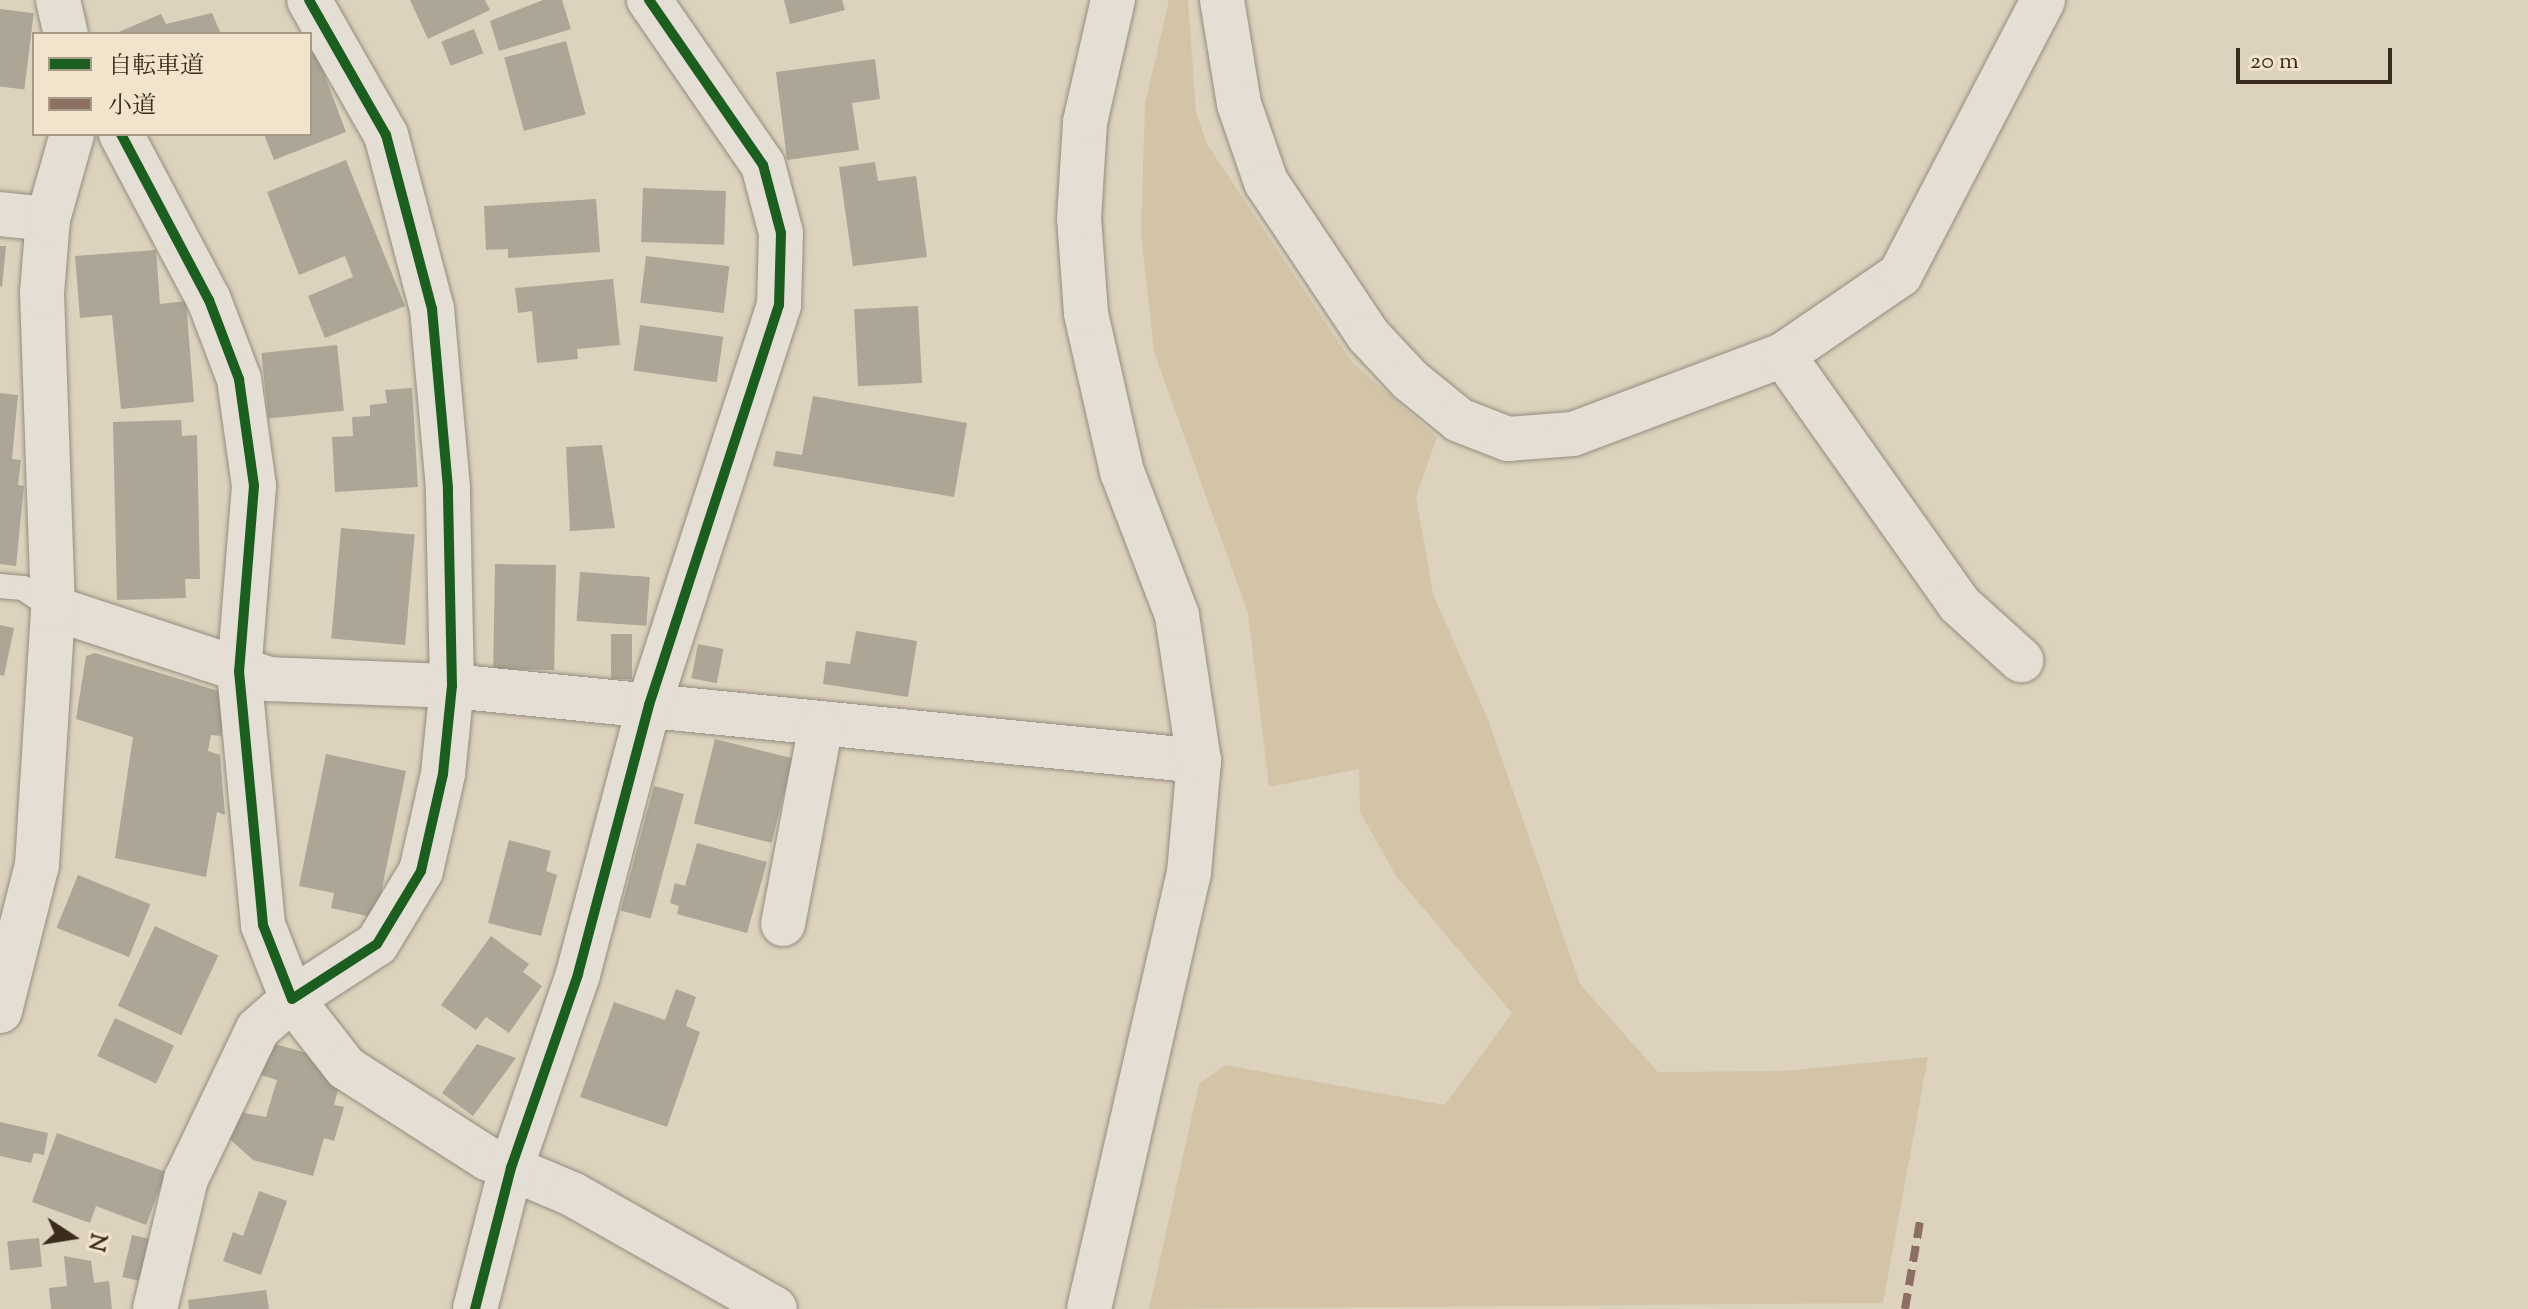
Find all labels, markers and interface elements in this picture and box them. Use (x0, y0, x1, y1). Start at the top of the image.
legend (32, 32, 312, 136)
scale bar (2240, 32, 2396, 82)
text: 20 m (2250, 45, 2299, 79)
text: 自転車道 (108, 50, 204, 84)
text: 小道 (108, 90, 156, 124)
north arrow (32, 1197, 112, 1277)
text: N (78, 1230, 113, 1254)

